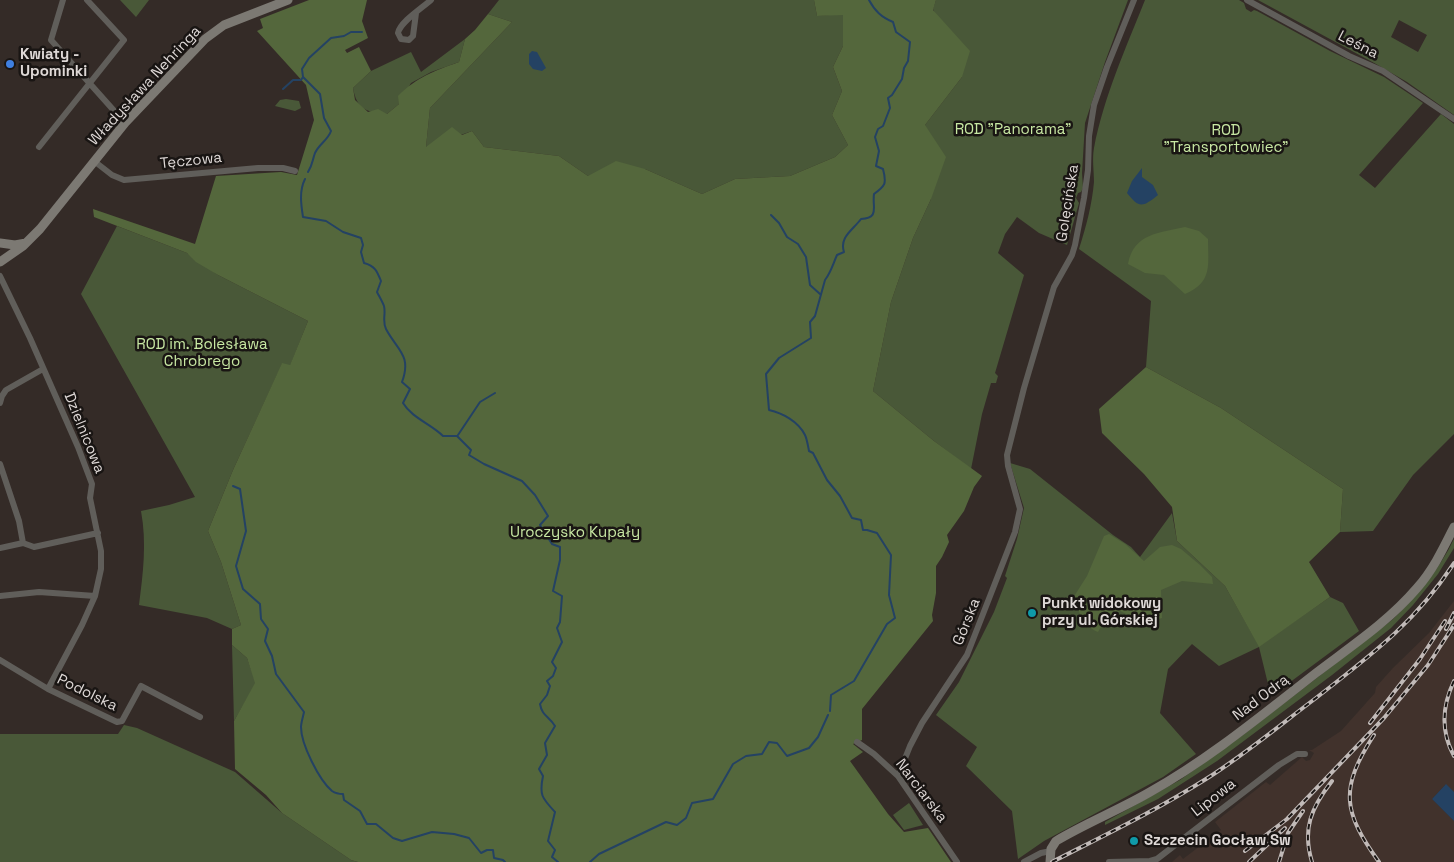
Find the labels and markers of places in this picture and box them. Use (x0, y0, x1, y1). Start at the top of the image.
place label: Kwiaty - Upominki (20, 46, 87, 81)
marker: Kwiaty - Upominki (4, 58, 16, 70)
place label: Punkt widokowy przy ul. Górskiej (1042, 595, 1161, 630)
marker: Punkt widokowy przy ul. Górskiej (1026, 607, 1038, 619)
place label: Szczecin Gocław Sw (1144, 832, 1291, 850)
marker: Szczecin Gocław Sw (1128, 835, 1140, 847)

